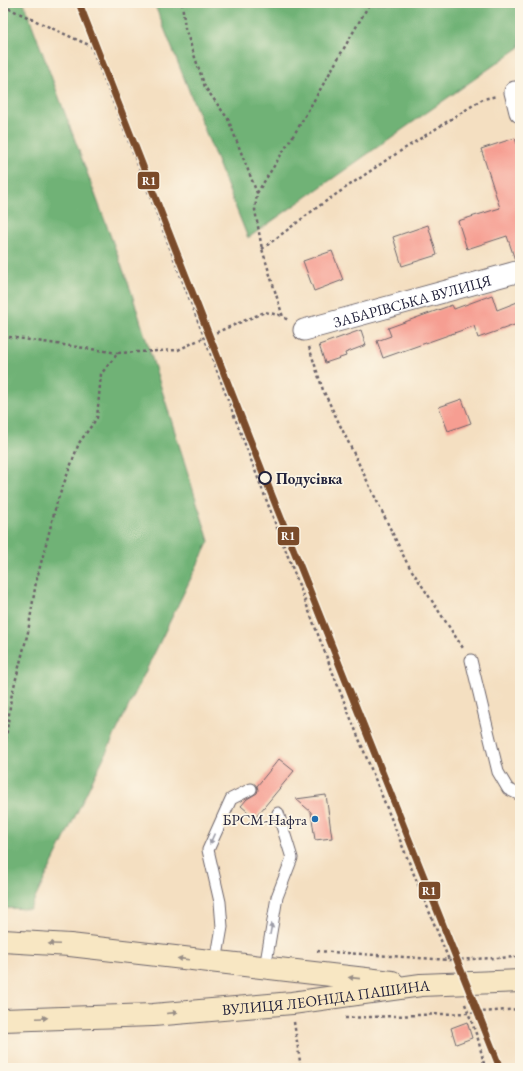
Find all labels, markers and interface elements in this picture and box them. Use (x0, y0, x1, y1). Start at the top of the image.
line badge: R1 (137, 171, 160, 190)
text: R1 (142, 174, 156, 188)
street label: ЗАБАРІВСЬКА ВУЛИЦЯ (331, 270, 493, 331)
place label: Подусівка (276, 469, 343, 488)
marker: Подусівка (258, 471, 272, 485)
line badge: R1 (277, 526, 300, 546)
text: R1 (281, 529, 295, 543)
place label: БРСМ-Нафта (223, 810, 307, 829)
marker: БРСМ-Нафта (310, 814, 320, 824)
one-way arrow (209, 834, 215, 845)
line badge: R1 (418, 881, 441, 900)
text: R1 (422, 884, 436, 898)
one-way arrow (268, 923, 274, 935)
one-way arrow (48, 941, 60, 948)
one-way arrow (177, 955, 189, 962)
one-way arrow (348, 974, 360, 981)
street label: ВУЛИЦЯ ЛЕОНІДА ПАШИНА (221, 975, 431, 1019)
one-way arrow (166, 1010, 178, 1017)
one-way arrow (36, 1015, 48, 1022)

